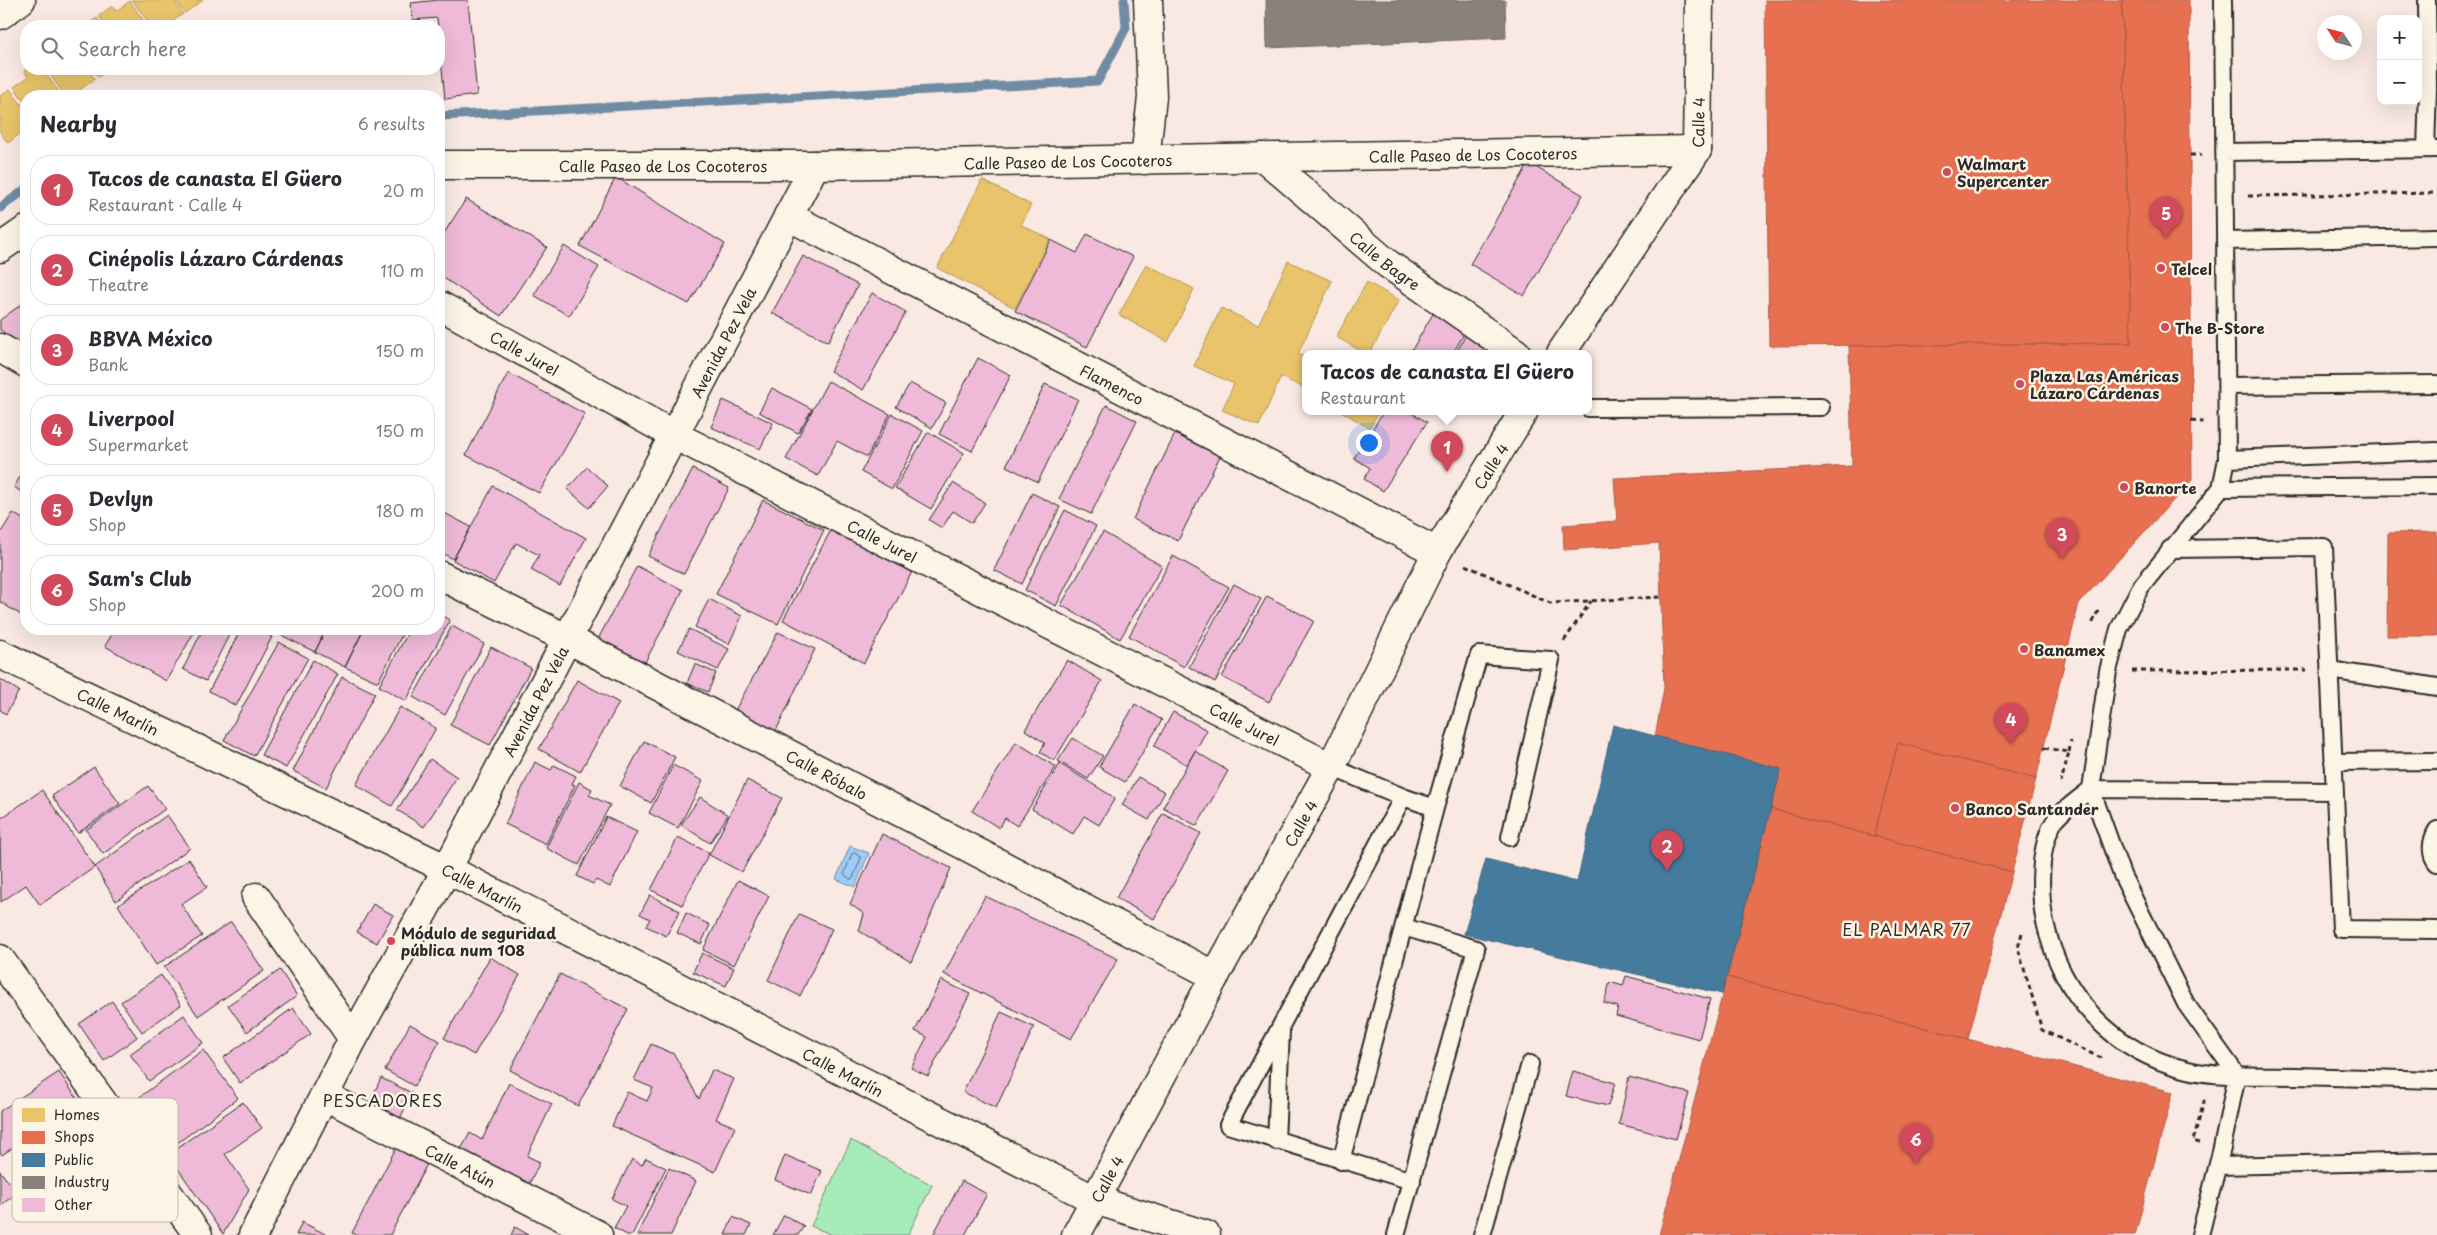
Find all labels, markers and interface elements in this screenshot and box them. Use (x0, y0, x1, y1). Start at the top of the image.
north arrow (2317, 15, 2362, 60)
map controls (2377, 15, 2422, 105)
button: + (2377, 15, 2422, 60)
search box (20, 20, 445, 75)
icon: search (38, 34, 66, 62)
text: Search here (78, 34, 187, 62)
button: − (2377, 60, 2422, 105)
street label: Calle 4 (1686, 97, 1709, 148)
text: Nearby (40, 107, 117, 139)
text: 6 results (358, 111, 425, 135)
street label: Calle Paseo de Los Cocoteros (1368, 141, 1577, 167)
street label: Calle Paseo de Los Cocoteros (964, 147, 1172, 174)
place label: Walmart Supercenter (1957, 152, 2049, 192)
street label: Calle Paseo de Los Cocoteros (559, 154, 767, 177)
text: Tacos de canasta El Güero (88, 164, 342, 192)
marker: Walmart Supercenter (1941, 166, 1953, 178)
text: 1 (53, 178, 61, 202)
text: 20 m (383, 178, 424, 202)
text: Restaurant · Calle 4 (88, 192, 242, 216)
pin: 5 (2150, 197, 2182, 238)
street label: Calle Bagre (1345, 225, 1425, 295)
text: Cinépolis Lázaro Cárdenas (88, 244, 343, 272)
place label: Telcel (2171, 257, 2212, 280)
text: 2 (51, 258, 63, 282)
text: 110 m (381, 258, 424, 282)
marker: Telcel (2155, 262, 2167, 274)
text: Theatre (88, 272, 149, 296)
street label: Avenida Pez Vela (684, 282, 761, 401)
place label: The B-Store (2175, 316, 2265, 339)
marker: The B-Store (2159, 321, 2171, 333)
text: BBVA México (88, 324, 212, 352)
street label: Calle Jurel (486, 324, 563, 381)
text: 3 (52, 338, 62, 362)
text: 150 m (376, 338, 424, 362)
popup (1302, 350, 1592, 415)
text: Bank (88, 352, 128, 376)
text: Tacos de canasta El Güero (1320, 357, 1574, 385)
street label: Flamenco (1076, 358, 1148, 410)
place label: Plaza Las Américas Lázaro Cárdenas (2030, 364, 2179, 404)
marker: Plaza Las Américas Lázaro Cárdenas (2014, 378, 2026, 390)
text: Restaurant (1320, 385, 1406, 409)
text: Liverpool (88, 404, 175, 432)
text: 4 (52, 418, 62, 442)
text: 150 m (376, 418, 424, 442)
your location (1356, 430, 1382, 456)
pin: 1 (1431, 431, 1463, 472)
text: Supermarket (88, 432, 188, 456)
street label: Calle 4 (1467, 438, 1513, 493)
place label: Banorte (2134, 476, 2197, 499)
marker: Banorte (2118, 481, 2130, 493)
text: Devlyn (88, 484, 153, 512)
text: 5 (52, 498, 62, 522)
text: 180 m (376, 498, 424, 522)
text: Shop (88, 512, 126, 536)
street label: Calle Jurel (843, 513, 921, 568)
pin: 3 (2046, 518, 2078, 559)
text: Sam's Club (88, 564, 192, 592)
text: 6 (51, 578, 63, 602)
text: 200 m (371, 578, 424, 602)
text: Shop (88, 592, 126, 616)
place label: Banamex (2034, 638, 2106, 661)
street label: Avenida Pez Vela (496, 641, 574, 760)
marker: Banamex (2018, 643, 2030, 655)
street label: Calle Marlín (73, 681, 163, 740)
street label: Calle Jurel (1206, 696, 1284, 751)
pin: 4 (1995, 703, 2027, 744)
street label: Calle Róbalo (782, 743, 872, 805)
street label: Calle 4 (1278, 795, 1322, 851)
place label: Banco Santander (1965, 797, 2099, 820)
marker: Banco Santander (1949, 802, 1961, 814)
pin: 2 (1651, 830, 1683, 871)
street label: Calle Marlín (438, 857, 527, 918)
district label: EL PALMAR 77 (1842, 917, 1972, 941)
place label: Módulo de seguridad pública num 108 (401, 921, 556, 961)
marker: Módulo de seguridad pública num 108 (385, 935, 397, 947)
street label: Calle Marlín (799, 1041, 888, 1102)
district label: PESCADORES (323, 1088, 443, 1112)
legend (12, 1098, 178, 1222)
text: Homes (54, 1104, 100, 1125)
pin: 6 (1900, 1123, 1932, 1164)
text: Shops (54, 1126, 94, 1147)
street label: Calle Atún (421, 1137, 500, 1193)
text: Public (54, 1149, 94, 1170)
street label: Calle 4 (1084, 1151, 1128, 1206)
text: Industry (54, 1171, 109, 1192)
text: Other (54, 1194, 93, 1215)

